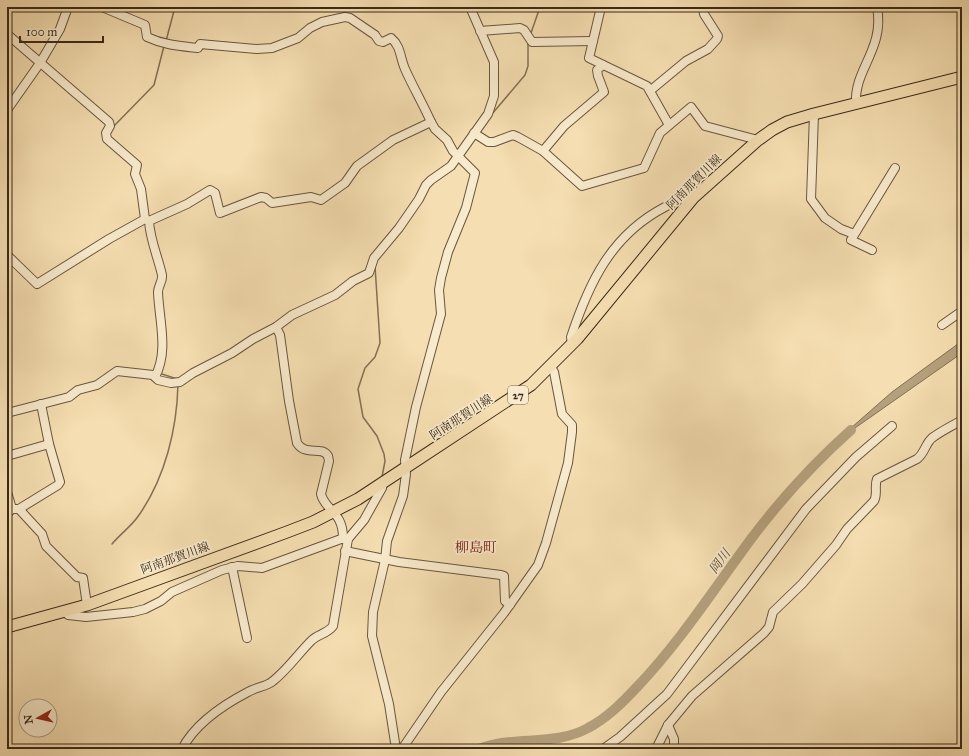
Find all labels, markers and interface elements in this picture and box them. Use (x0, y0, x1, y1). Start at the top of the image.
scale bar (20, 18, 103, 44)
text: 100 m (26, 25, 57, 39)
street label: 阿南那賀川線 (664, 152, 724, 212)
road number: 27 (508, 386, 528, 404)
street label: 阿南那賀川線 (427, 392, 495, 442)
street label: 阿南那賀川線 (139, 539, 211, 577)
district label: 柳島町 (455, 539, 497, 556)
water label: 岡川 (706, 545, 735, 577)
north arrow (18, 698, 58, 738)
text: N (21, 713, 36, 725)

